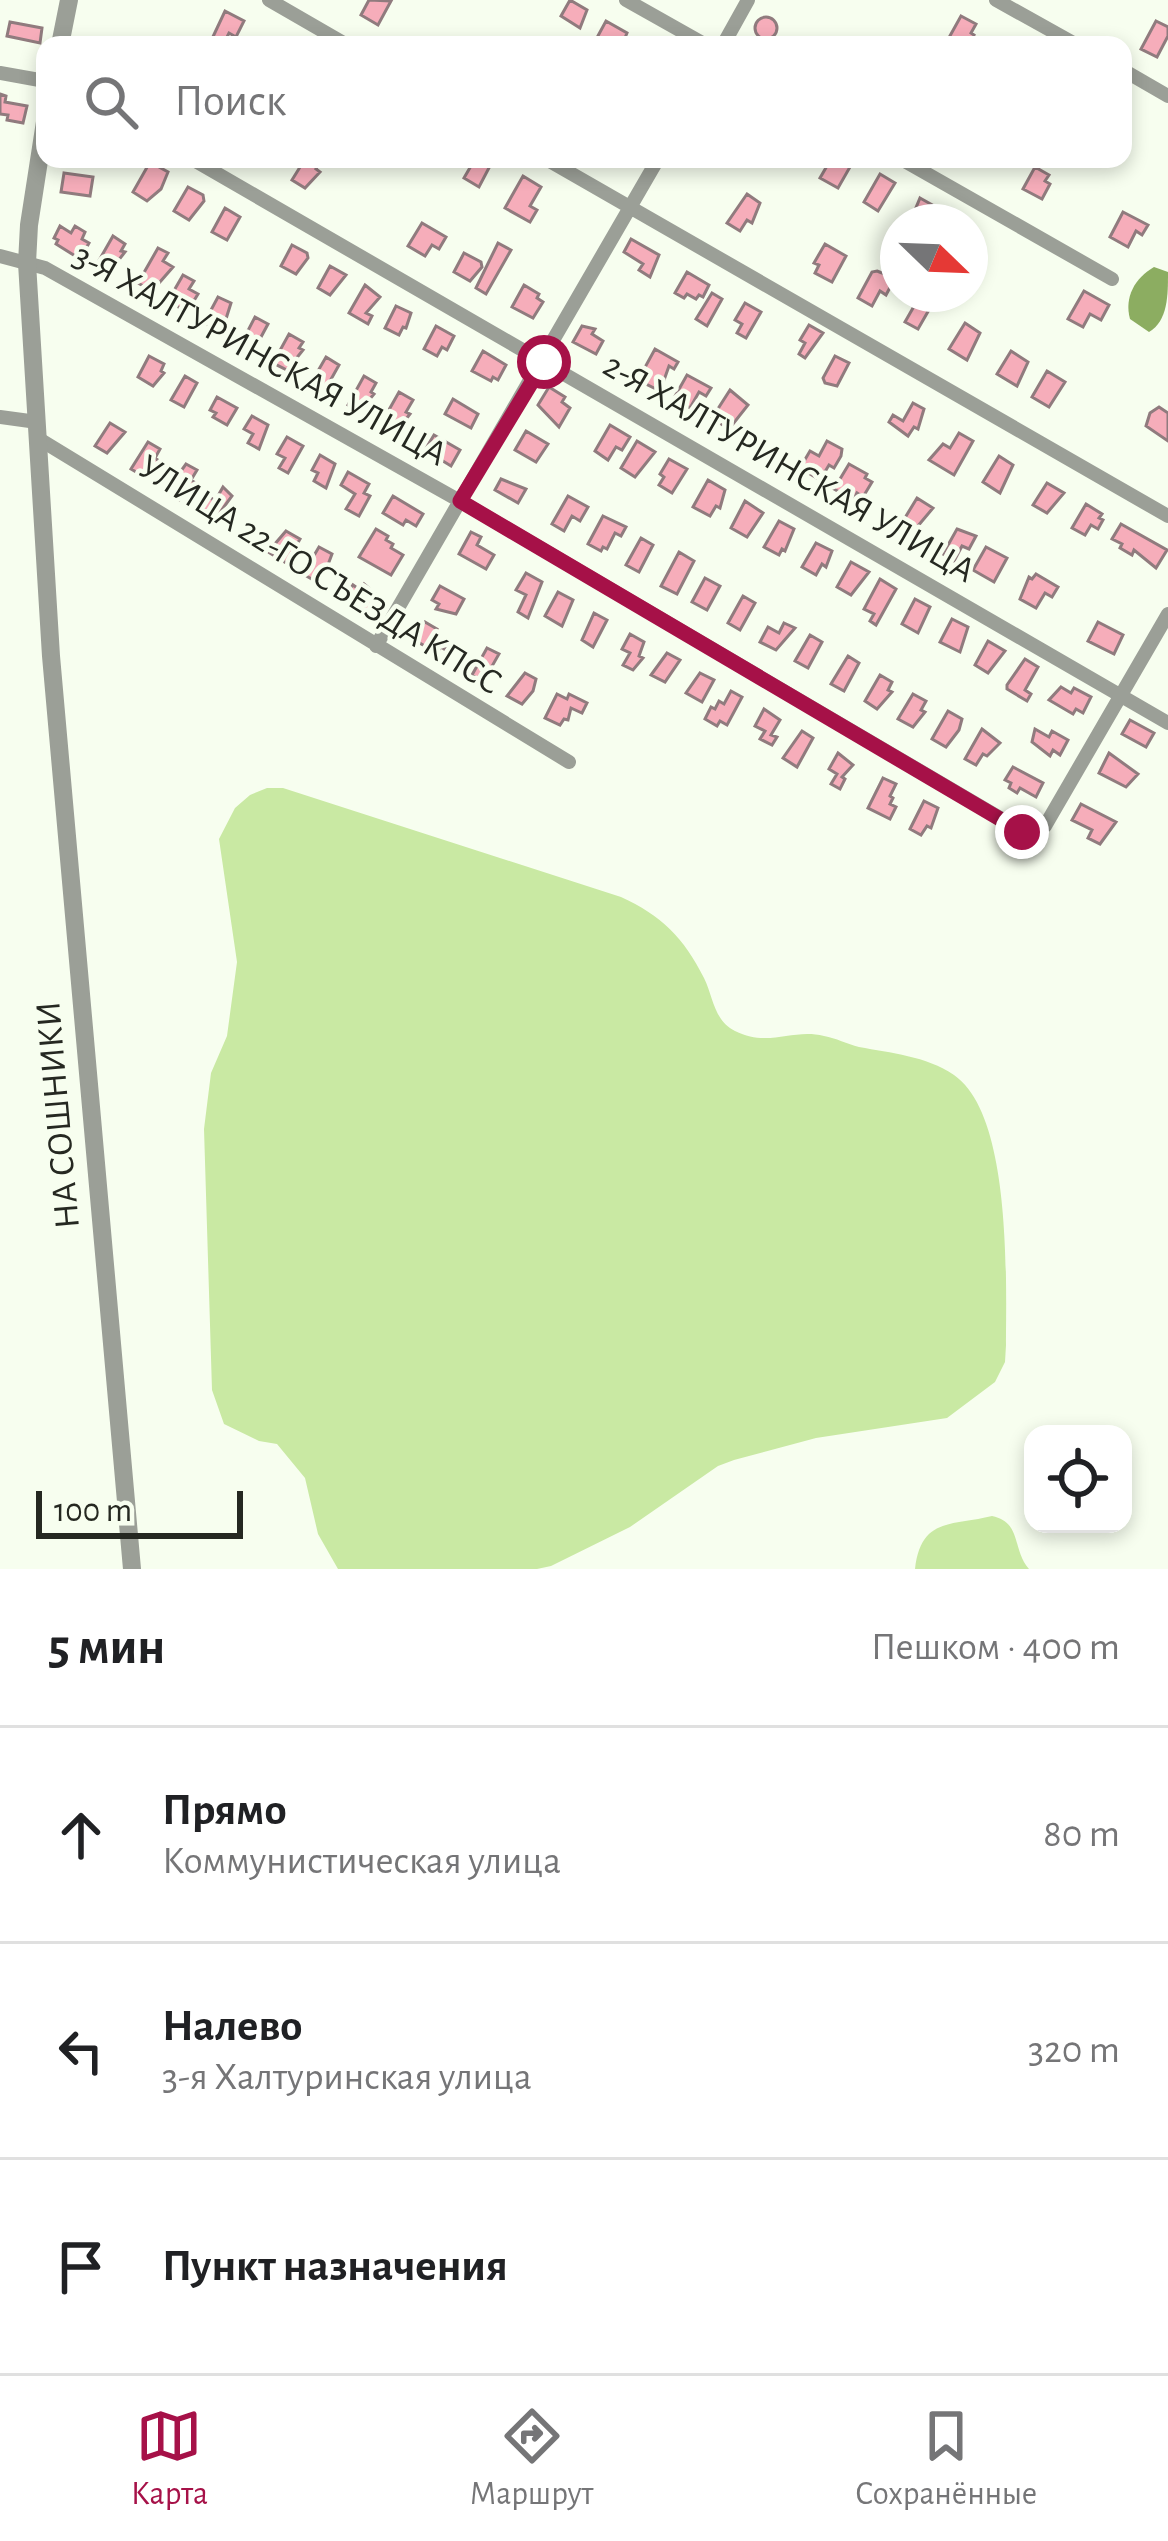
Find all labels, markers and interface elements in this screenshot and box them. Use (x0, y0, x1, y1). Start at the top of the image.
search box (36, 36, 1132, 168)
icon: search (78, 69, 144, 135)
text: Поиск (174, 79, 286, 124)
north arrow (880, 204, 988, 312)
street label: 3-Я ХАЛТУРИНСКАЯ УЛИЦА (67, 237, 453, 473)
route start (517, 335, 571, 389)
street label: 2-Я ХАЛТУРИНСКАЯ УЛИЦА (597, 347, 981, 589)
street label: УЛИЦА 22-ГО СЪЕЗДА КПСС (132, 448, 508, 702)
route end (995, 805, 1049, 859)
street label: НА СОШНИКИ (30, 1000, 86, 1230)
map controls (1024, 1425, 1132, 1533)
button: locate (1024, 1425, 1132, 1533)
scale bar (36, 1485, 243, 1538)
text: 100 m (54, 1495, 132, 1528)
text: 5 мин (48, 1622, 165, 1673)
text: Пешком · 400 m (871, 1628, 1120, 1667)
text: Прямо (162, 1788, 287, 1833)
icon: ahead (48, 1802, 114, 1868)
text: 80 m (1043, 1815, 1120, 1854)
text: Коммунистическая улица (162, 1842, 561, 1881)
text: Налево (162, 2004, 302, 2049)
icon: left (48, 2018, 114, 2084)
text: 320 m (1028, 2031, 1120, 2070)
text: 3-я Халтуринская улица (162, 2058, 532, 2097)
icon: arrive (48, 2234, 114, 2300)
text: Пункт назначения (162, 2244, 508, 2289)
tab: Карта (131, 2403, 208, 2515)
tab: Маршрут (470, 2403, 593, 2515)
tab: Сохранённые (855, 2403, 1037, 2515)

